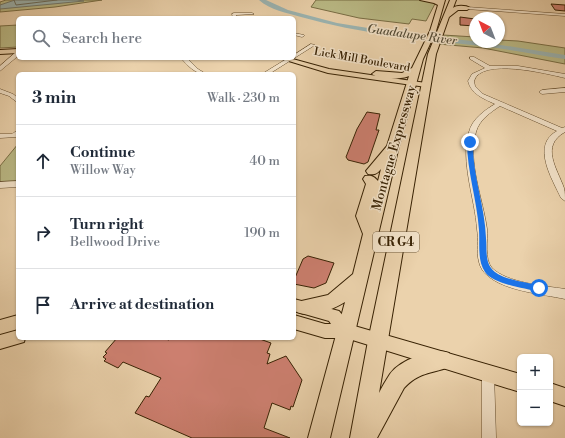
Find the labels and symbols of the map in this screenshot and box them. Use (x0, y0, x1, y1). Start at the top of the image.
north arrow (469, 12, 505, 48)
water label: Guadalupe River (366, 21, 459, 49)
street label: Lick Mill Boulevard (313, 45, 412, 75)
street label: Montague Expressway (368, 83, 420, 213)
route end (461, 133, 479, 151)
road number: CR G4 (373, 232, 419, 252)
route start (530, 279, 548, 297)

